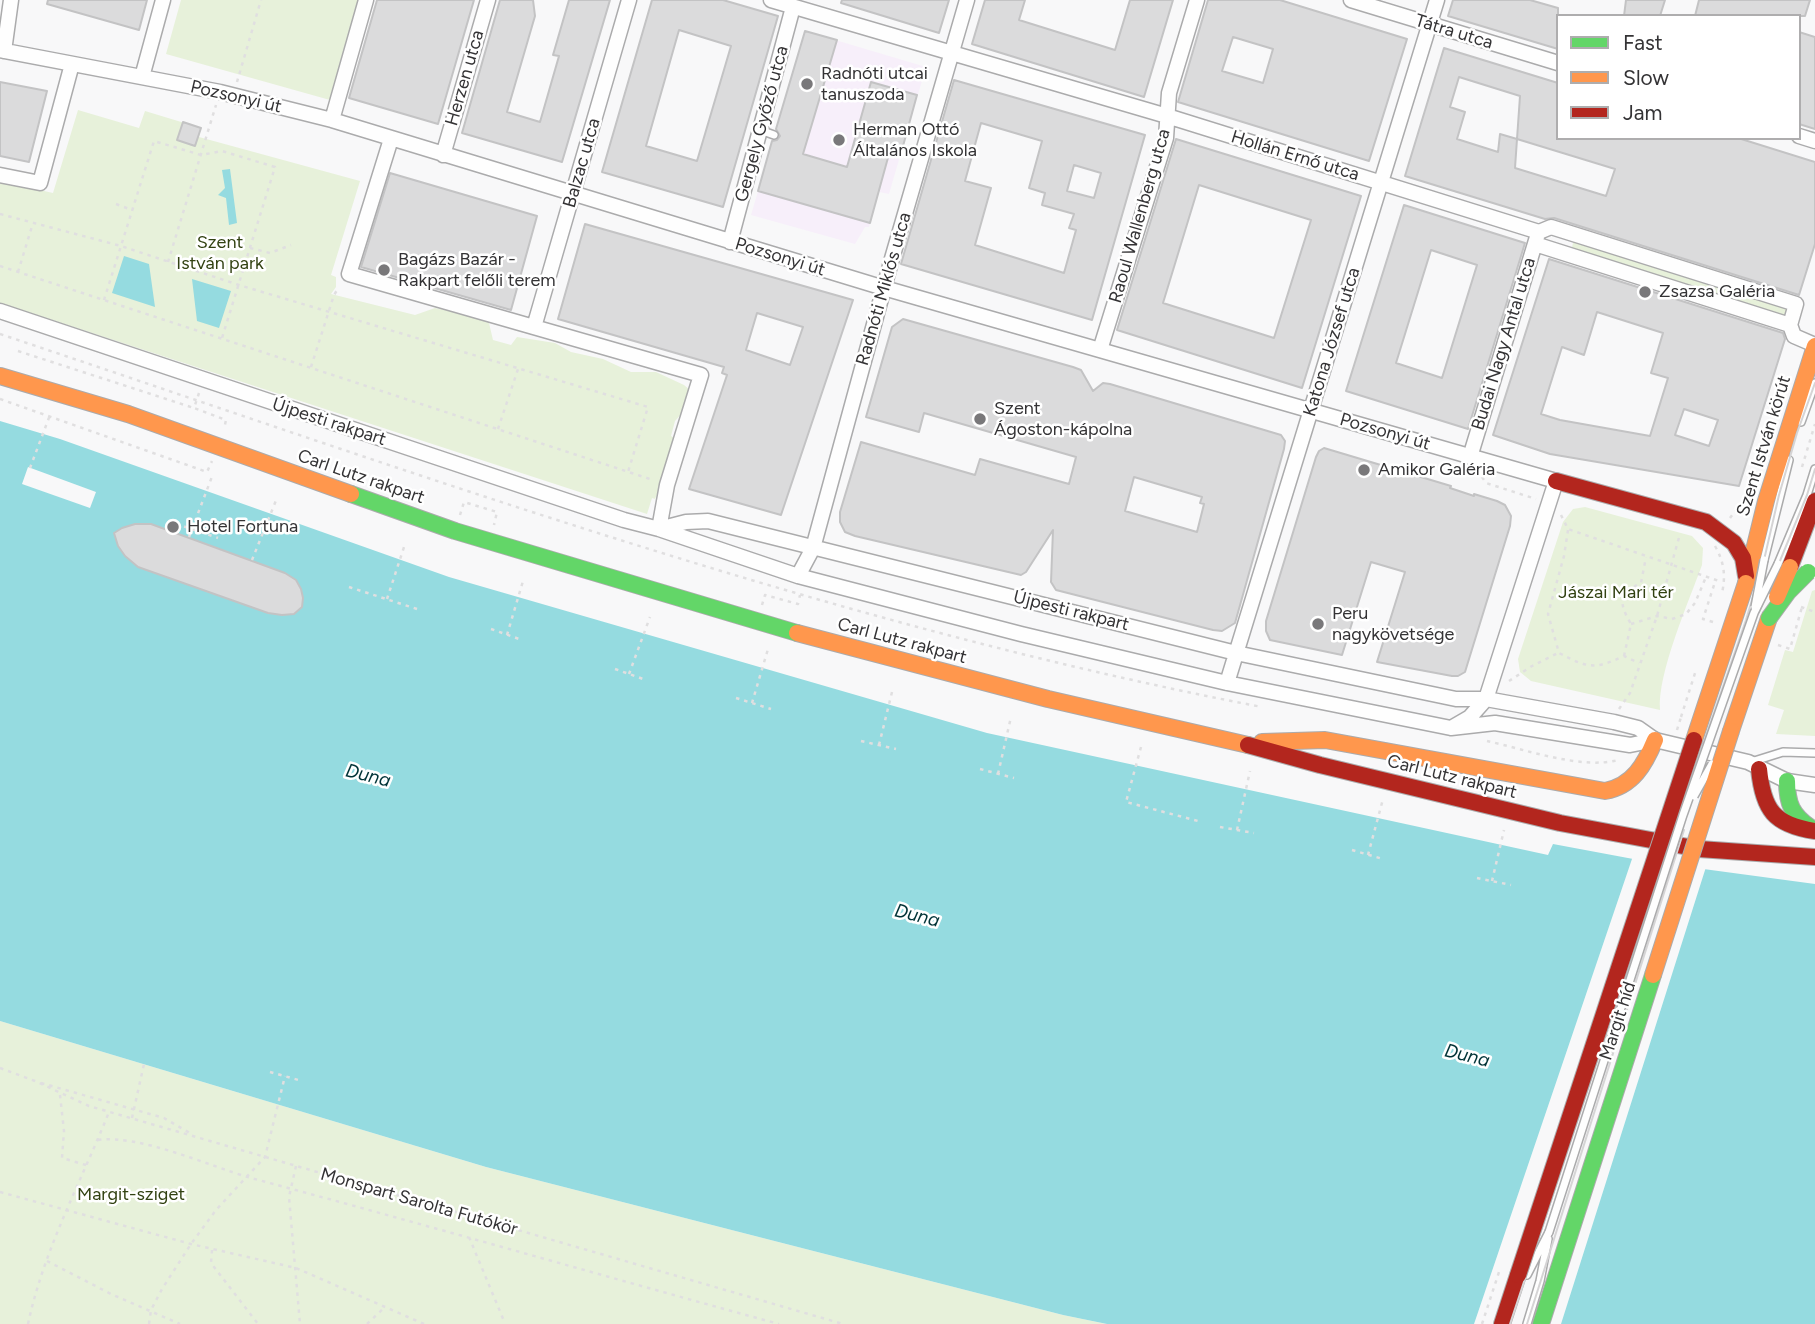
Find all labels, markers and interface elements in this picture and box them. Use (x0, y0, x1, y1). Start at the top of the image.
street label: Tátra utca (1412, 10, 1496, 54)
legend (1556, 14, 1801, 140)
street label: Herzen utca (441, 28, 489, 128)
text: Fast (1623, 30, 1663, 55)
street label: Gergely Győző utca (731, 44, 793, 204)
place label: Radnóti utcai tanuszoda (821, 63, 928, 106)
text: Slow (1623, 65, 1669, 90)
street label: Pozsonyi út (188, 76, 284, 118)
marker: Radnóti utcai tanuszoda (799, 76, 815, 92)
text: Jam (1623, 100, 1662, 125)
street label: Balzac utca (559, 116, 605, 210)
place label: Herman Ottó Általános Iskola (853, 119, 977, 162)
street label: Raoul Wallenberg utca (1105, 126, 1175, 306)
street label: Hollán Ernő utca (1228, 126, 1362, 186)
marker: Herman Ottó Általános Iskola (831, 132, 847, 148)
street label: Radnóti Miklós utca (852, 210, 916, 368)
park label: Szent István park (176, 232, 264, 274)
street label: Pozsonyi út (732, 233, 828, 281)
place label: Bagázs Bazár - Rakpart felőli terem (398, 249, 556, 292)
street label: Budai Nagy Antal utca (1467, 255, 1541, 433)
marker: Bagázs Bazár - Rakpart felőli terem (376, 262, 392, 278)
street label: Katona József utca (1299, 265, 1365, 419)
place label: Zsazsa Galéria (1659, 281, 1775, 303)
marker: Zsazsa Galéria (1637, 284, 1653, 300)
street label: Szent István körút (1732, 373, 1796, 519)
street label: Újpesti rakpart (269, 393, 389, 451)
place label: Szent Ágoston-kápolna (994, 398, 1132, 440)
street label: Pozsonyi út (1337, 409, 1433, 455)
marker: Szent Ágoston-kápolna (972, 411, 988, 427)
street label: Carl Lutz rakpart (295, 445, 427, 509)
place label: Amikor Galéria (1378, 459, 1495, 481)
marker: Amikor Galéria (1356, 462, 1372, 478)
place label: Hotel Fortuna (187, 516, 298, 538)
marker: Hotel Fortuna (165, 519, 181, 535)
park label: Jászai Mari tér (1558, 582, 1674, 604)
street label: Újpesti rakpart (1011, 586, 1131, 636)
place label: Peru nagykövetsége (1332, 603, 1454, 646)
street label: Carl Lutz rakpart (835, 613, 969, 669)
marker: Peru nagykövetsége (1310, 616, 1326, 632)
street label: Carl Lutz rakpart (1385, 750, 1519, 804)
water label: Duna (343, 759, 393, 793)
water label: Duna (892, 899, 942, 933)
street label: Margit híd (1595, 979, 1641, 1063)
water label: Duna (1442, 1039, 1492, 1073)
street label: Monspart Sarolta Futókör (318, 1163, 520, 1241)
park label: Margit-sziget (77, 1184, 185, 1206)

